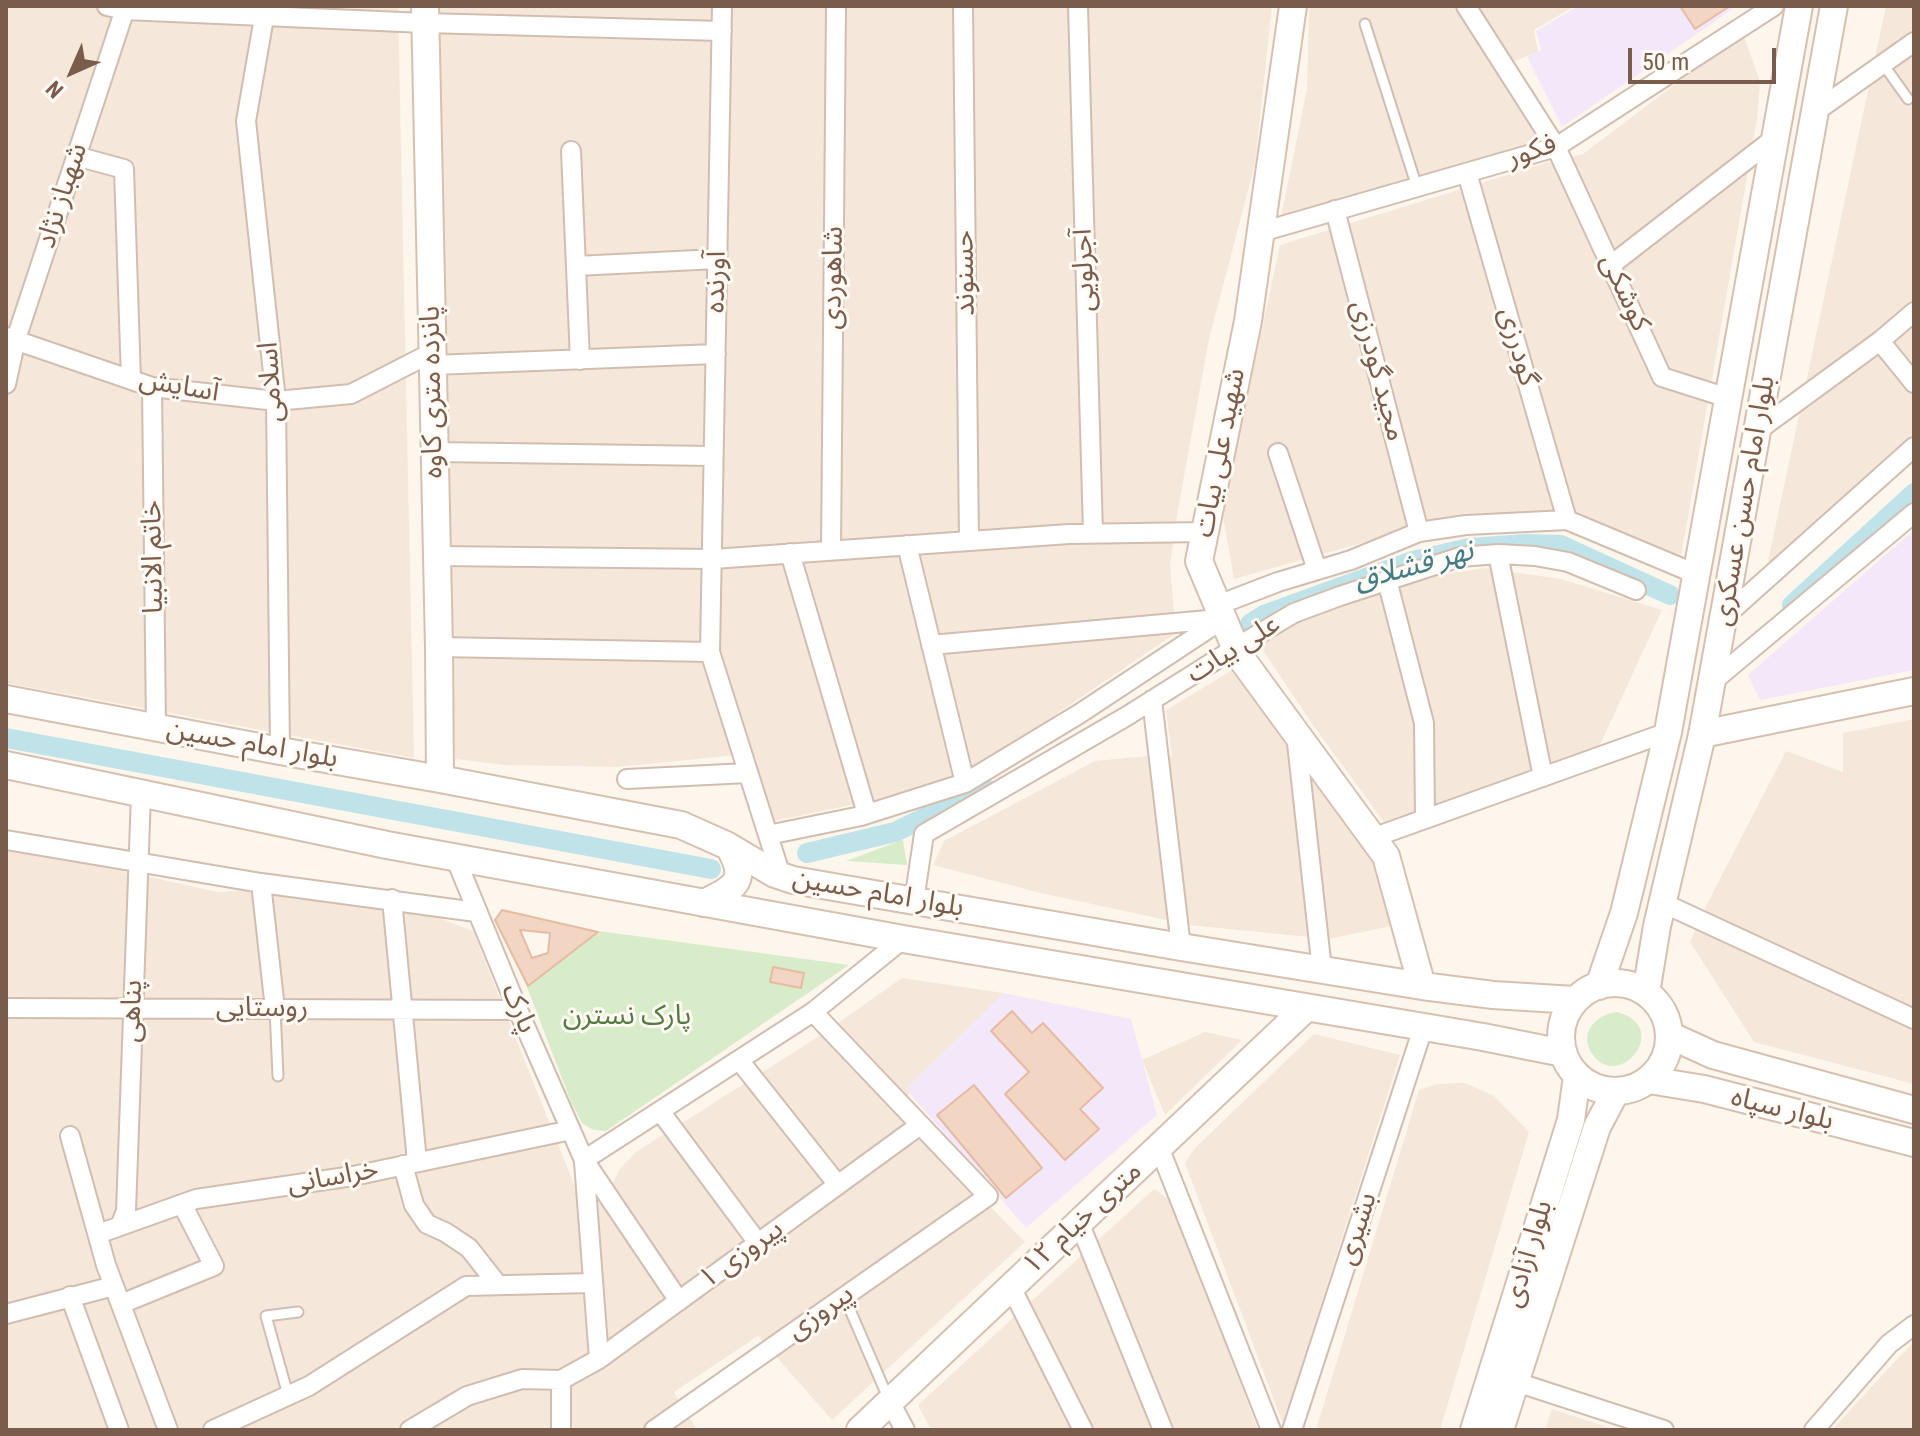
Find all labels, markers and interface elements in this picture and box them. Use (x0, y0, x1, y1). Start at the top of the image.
north arrow (32, 32, 112, 112)
scale bar (1632, 32, 1780, 82)
text: 50 m (1642, 48, 1689, 76)
text: N (41, 76, 68, 103)
street label: فکور (1503, 128, 1561, 176)
street label: شهباز نژاد (30, 139, 96, 253)
street label: شاهوردی (816, 226, 852, 330)
street label: آجرلویی (1067, 228, 1103, 312)
street label: حسنوند (948, 230, 984, 316)
street label: کوشکی (1592, 249, 1656, 337)
street label: آورنده (700, 251, 734, 313)
street label: مجید گودرزی (1342, 297, 1412, 445)
street label: گودرزی (1490, 304, 1544, 390)
street label: پانزده متری کاوه (415, 305, 451, 479)
street label: اسلامی (252, 341, 292, 423)
street label: آسایش (136, 363, 222, 411)
street label: شهید علی بیات (1188, 366, 1254, 540)
street label: بلوار امام حسن عسکری (1706, 373, 1784, 629)
street label: خاتم الانبیا (136, 500, 172, 614)
water label: نهر قشلاق (1350, 534, 1478, 600)
street label: علی بیات (1181, 608, 1287, 692)
street label: بلوار امام حسین (164, 713, 340, 777)
street label: بلوار امام حسین (790, 862, 966, 926)
street label: پناهی (115, 979, 151, 1043)
street label: پارک (493, 979, 543, 1039)
street label: روستایی (216, 992, 308, 1026)
park label: پارک نسترن (563, 1000, 691, 1034)
street label: بلوار سپاه (1727, 1081, 1837, 1139)
street label: خراسانی (285, 1153, 381, 1203)
street label: ۱۲ متری خیام (1016, 1155, 1150, 1283)
street label: بشیری (1331, 1189, 1385, 1269)
street label: بلوار آزادی (1497, 1197, 1561, 1311)
street label: پیروزی ۱ (693, 1213, 791, 1297)
street label: پیروزی (781, 1278, 861, 1348)

